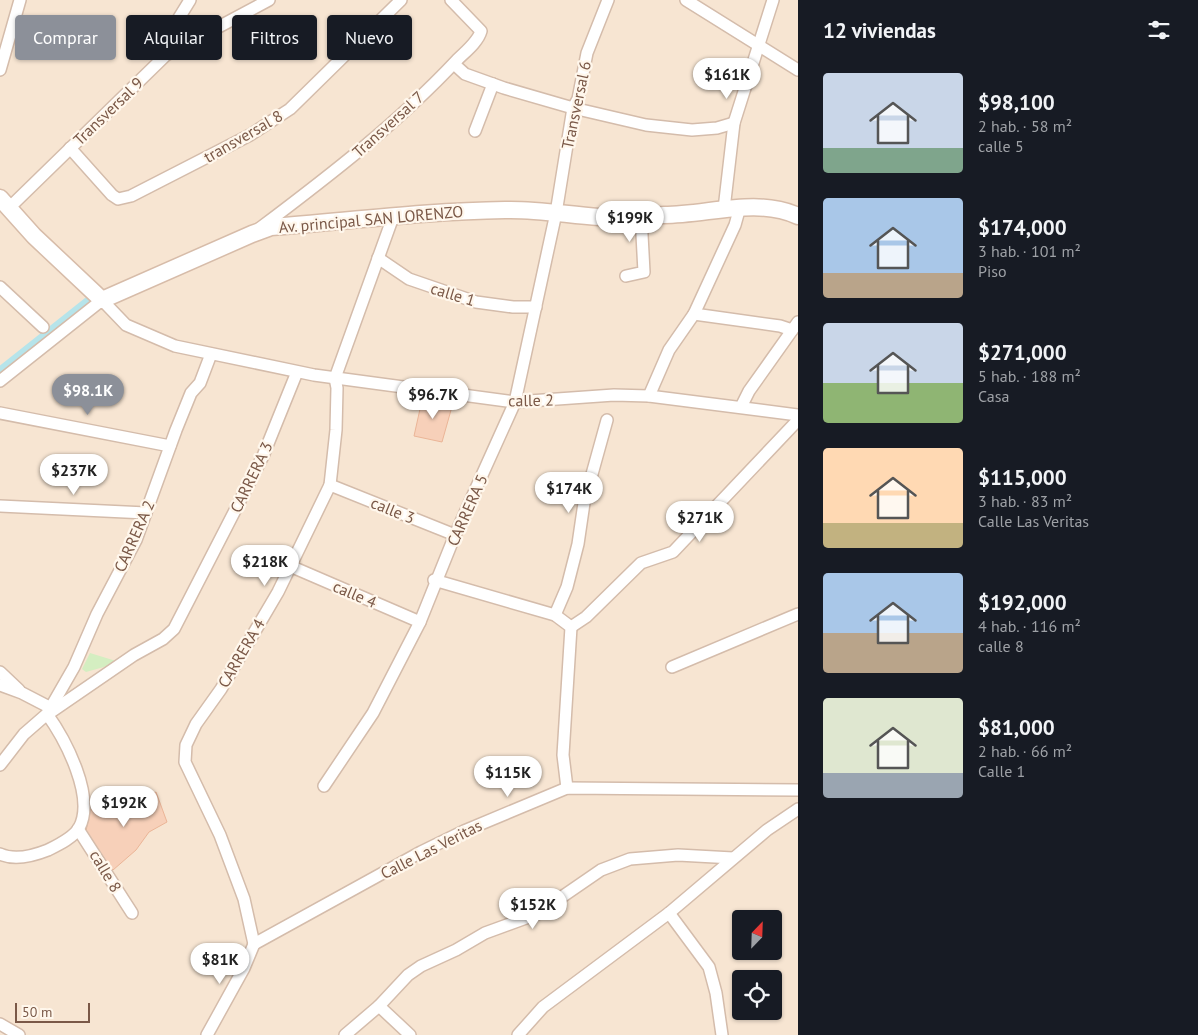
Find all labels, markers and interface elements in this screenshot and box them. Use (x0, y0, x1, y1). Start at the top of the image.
chip: Comprar (15, 15, 116, 60)
chip: Alquilar (126, 15, 222, 60)
chip: Filtros (232, 15, 317, 60)
chip: Nuevo (327, 15, 412, 60)
icon: filters (1145, 16, 1173, 44)
text: 12 viviendas (823, 17, 936, 44)
pin: $161K (692, 58, 762, 100)
street label: Transversal 6 (557, 59, 595, 151)
text: $161K (704, 64, 750, 84)
street label: Transversal 9 (69, 73, 147, 149)
street label: Transversal 7 (348, 87, 428, 161)
text: $98,100 (978, 89, 1055, 116)
icon: home (863, 93, 923, 153)
street label: transversal 8 (200, 105, 286, 167)
text: 2 hab. · 58 m² (978, 116, 1072, 136)
text: calle 5 (978, 136, 1024, 156)
pin: $199K (595, 200, 665, 243)
street label: Av. principal SAN LORENZO (278, 201, 464, 237)
text: $199K (607, 207, 653, 227)
text: $174,000 (978, 214, 1067, 241)
icon: home (863, 218, 923, 278)
text: 3 hab. · 101 m² (978, 241, 1081, 261)
text: Piso (978, 261, 1007, 281)
street label: calle 1 (428, 278, 478, 310)
text: $271,000 (978, 339, 1067, 366)
icon: home (863, 343, 923, 403)
text: 5 hab. · 188 m² (978, 366, 1081, 386)
pin: $98.1K (47, 374, 129, 416)
pin: $96.7K (392, 378, 474, 420)
text: $98.1K (63, 380, 113, 400)
text: $96.7K (408, 384, 458, 404)
text: Casa (978, 386, 1009, 406)
street label: calle 2 (508, 390, 554, 410)
street label: CARRERA 3 (225, 438, 277, 516)
pin: $237K (39, 454, 109, 496)
text: $237K (51, 460, 97, 480)
text: $115,000 (978, 464, 1067, 491)
icon: home (863, 468, 923, 528)
street label: CARRERA 5 (442, 471, 492, 549)
pin: $174K (534, 472, 604, 514)
text: $174K (546, 478, 592, 498)
text: 3 hab. · 83 m² (978, 491, 1072, 511)
street label: calle 3 (368, 492, 418, 528)
street label: CARRERA 2 (109, 497, 159, 575)
pin: $271K (665, 500, 735, 543)
text: $271K (677, 507, 723, 527)
text: Calle Las Veritas (978, 511, 1089, 531)
pin: $218K (230, 544, 300, 587)
text: $218K (242, 551, 288, 571)
street label: calle 4 (330, 576, 380, 612)
text: $192,000 (978, 589, 1067, 616)
icon: home (863, 593, 923, 653)
street label: CARRERA 4 (213, 615, 269, 691)
text: 4 hab. · 116 m² (978, 616, 1081, 636)
text: calle 8 (978, 636, 1024, 656)
text: $81,000 (978, 714, 1055, 741)
icon: home (863, 718, 923, 778)
text: 2 hab. · 66 m² (978, 741, 1072, 761)
pin: $115K (473, 756, 543, 798)
text: Calle 1 (978, 761, 1025, 781)
text: $115K (485, 762, 531, 782)
pin: $192K (89, 786, 159, 828)
text: $192K (101, 792, 147, 812)
street label: Calle Las Veritas (377, 815, 485, 883)
street label: calle 8 (86, 846, 126, 896)
pin: $152K (498, 888, 568, 930)
text: $152K (510, 894, 556, 914)
north arrow (732, 910, 782, 960)
map controls (732, 910, 782, 1020)
pin: $81K (190, 942, 250, 985)
text: $81K (201, 949, 239, 969)
button: locate (732, 970, 782, 1020)
scale bar (15, 1000, 90, 1023)
text: 50 m (22, 1003, 52, 1021)

